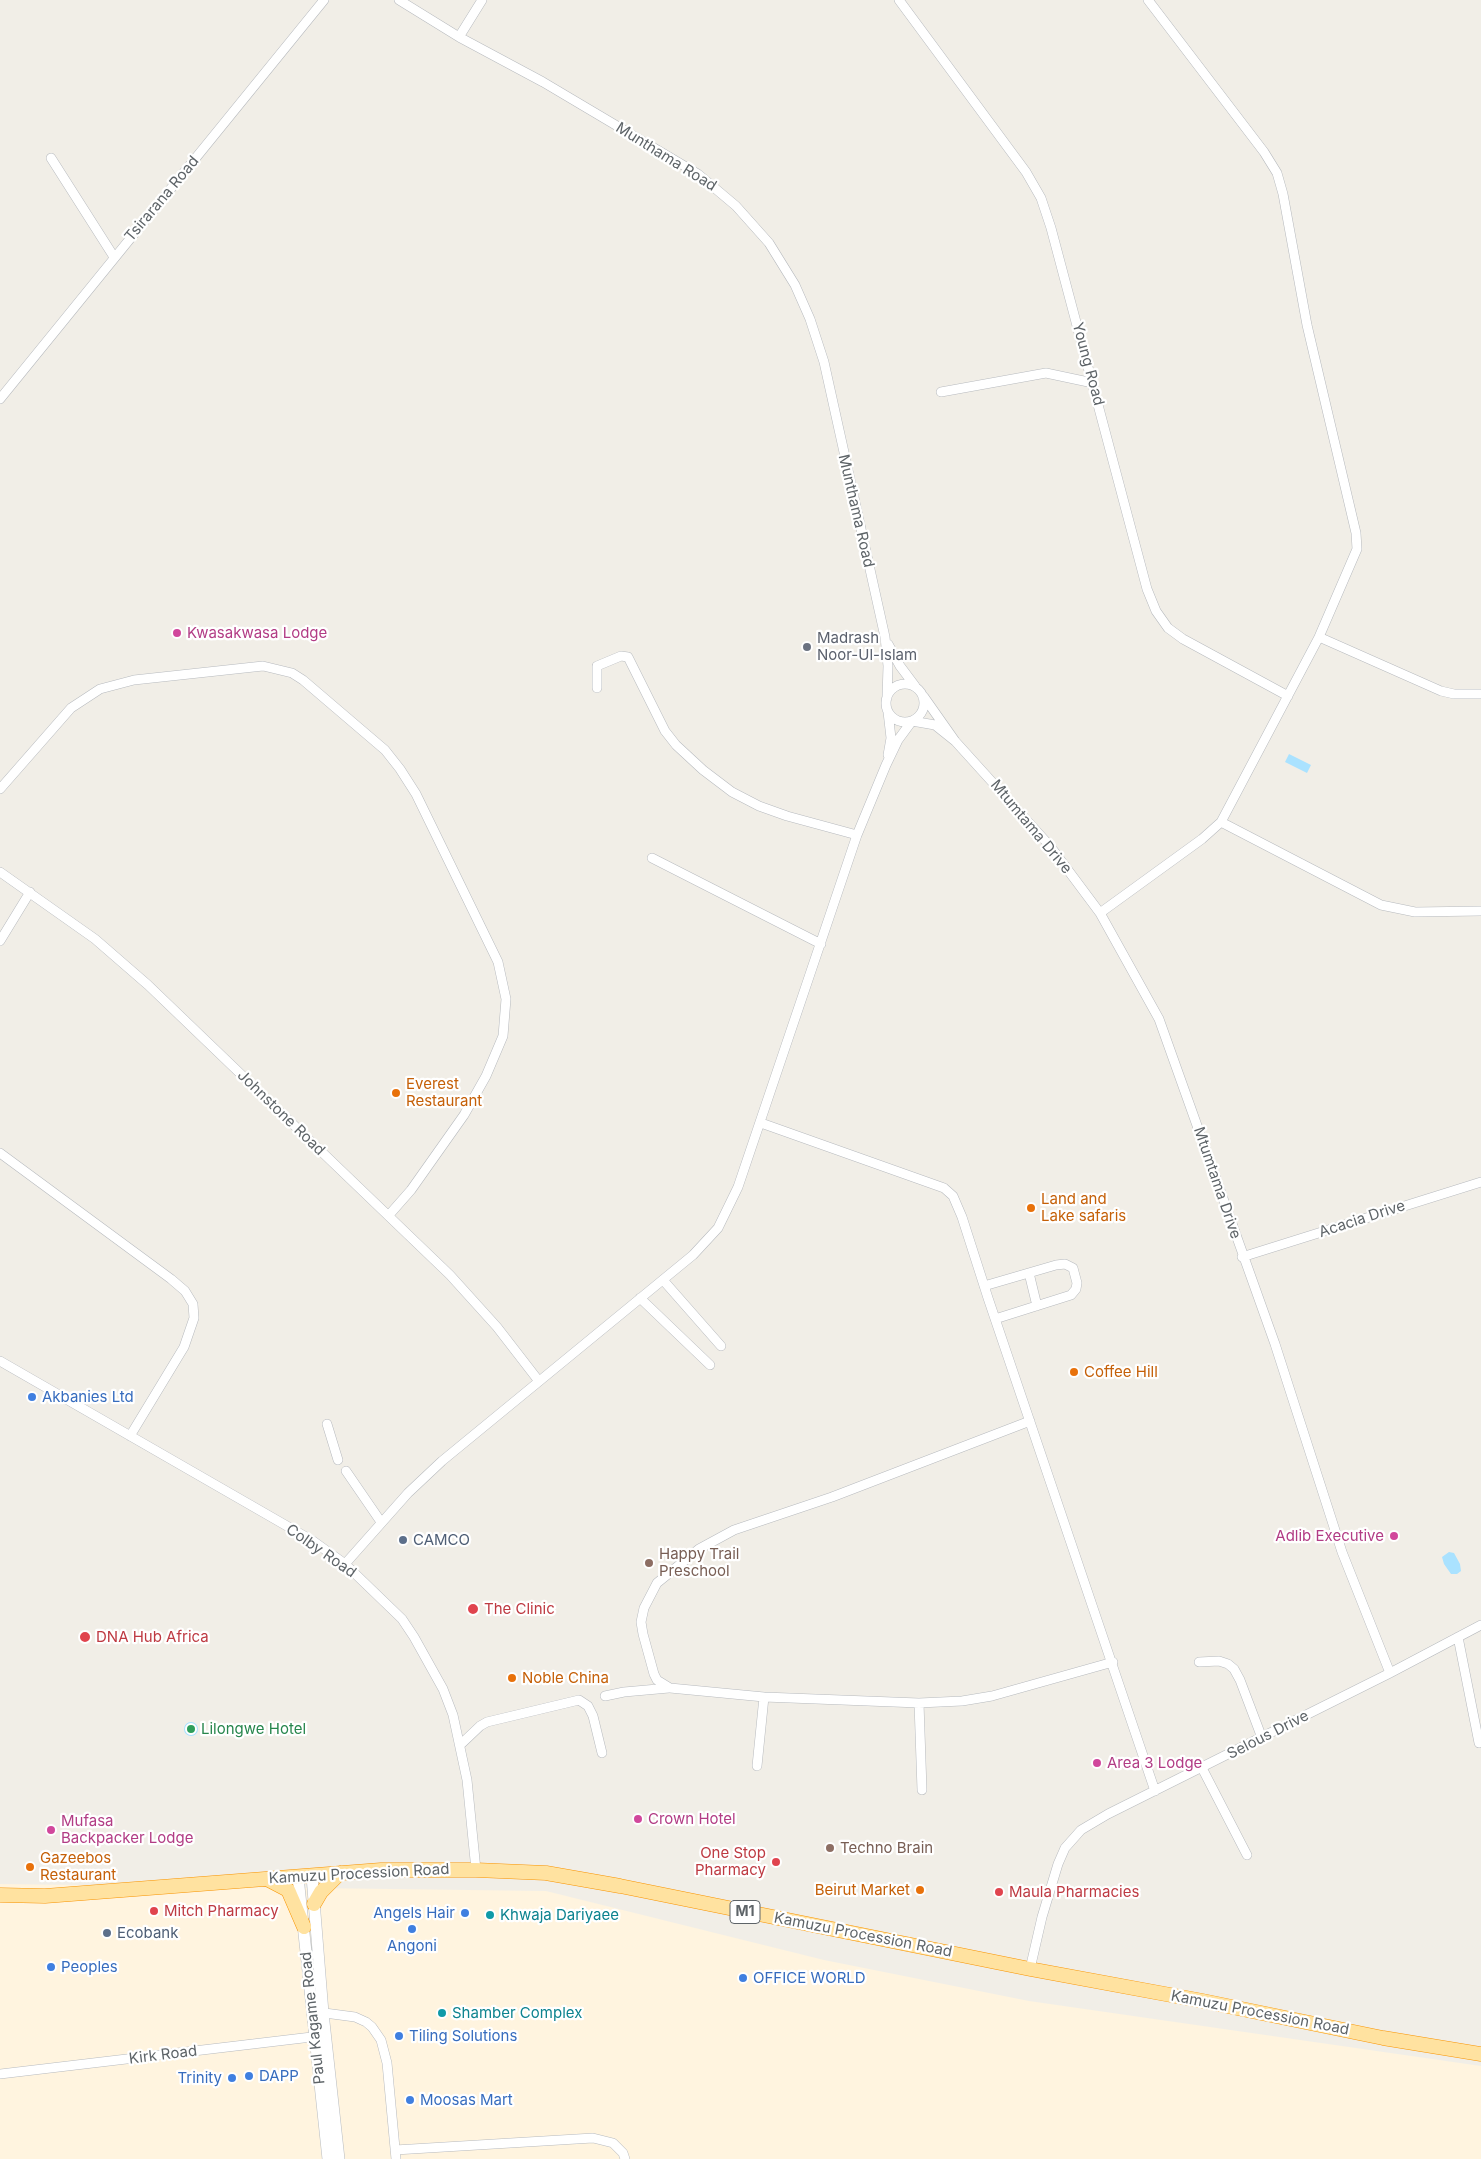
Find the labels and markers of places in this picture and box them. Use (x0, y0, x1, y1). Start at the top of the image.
place label: Kwasakwasa Lodge (187, 624, 327, 642)
marker: Kwasakwasa Lodge (171, 627, 183, 639)
place label: Madrash Noor-Ul-Islam (817, 629, 917, 664)
marker: Madrash Noor-Ul-Islam (801, 641, 813, 653)
place label: Everest Restaurant (406, 1075, 482, 1110)
marker: Everest Restaurant (390, 1087, 402, 1099)
place label: Land and Lake safaris (1041, 1190, 1126, 1225)
marker: Land and Lake safaris (1025, 1202, 1037, 1214)
place label: Coffee Hill (1084, 1363, 1158, 1381)
marker: Coffee Hill (1068, 1366, 1080, 1378)
place label: Akbanies Ltd (42, 1388, 134, 1406)
marker: Akbanies Ltd (26, 1391, 38, 1403)
place label: Adlib Executive (1275, 1527, 1384, 1545)
marker: Adlib Executive (1388, 1530, 1400, 1542)
place label: CAMCO (413, 1531, 470, 1549)
marker: CAMCO (397, 1534, 409, 1546)
place label: Happy Trail Preschool (659, 1545, 739, 1580)
marker: Happy Trail Preschool (643, 1557, 655, 1569)
place label: The Clinic (484, 1600, 555, 1618)
marker: The Clinic (466, 1602, 480, 1616)
place label: DNA Hub Africa (96, 1628, 209, 1646)
marker: DNA Hub Africa (78, 1630, 92, 1644)
place label: Noble China (522, 1669, 609, 1687)
marker: Noble China (506, 1672, 518, 1684)
place label: Lilongwe Hotel (201, 1720, 306, 1738)
marker: Lilongwe Hotel (185, 1723, 197, 1735)
place label: Area 3 Lodge (1107, 1754, 1202, 1772)
marker: Area 3 Lodge (1091, 1757, 1103, 1769)
place label: Crown Hotel (648, 1810, 736, 1828)
place label: Mufasa Backpacker Lodge (61, 1812, 193, 1847)
marker: Crown Hotel (632, 1813, 644, 1825)
marker: Mufasa Backpacker Lodge (45, 1824, 57, 1836)
place label: Techno Brain (840, 1839, 933, 1857)
marker: Techno Brain (824, 1842, 836, 1854)
place label: One Stop Pharmacy (695, 1844, 766, 1879)
place label: Gazeebos Restaurant (40, 1849, 116, 1884)
marker: One Stop Pharmacy (770, 1856, 782, 1868)
marker: Gazeebos Restaurant (24, 1861, 36, 1873)
place label: Beirut Market (815, 1881, 910, 1899)
place label: Maula Pharmacies (1009, 1883, 1139, 1901)
marker: Beirut Market (914, 1884, 926, 1896)
marker: Maula Pharmacies (993, 1886, 1005, 1898)
place label: Mitch Pharmacy (164, 1902, 279, 1920)
place label: Angels Hair (373, 1904, 455, 1922)
marker: Mitch Pharmacy (148, 1905, 160, 1917)
place label: Khwaja Dariyaee (500, 1906, 619, 1924)
marker: Angels Hair (459, 1907, 471, 1919)
marker: Khwaja Dariyaee (484, 1909, 496, 1921)
marker: Angoni (406, 1923, 418, 1935)
place label: Ecobank (117, 1924, 178, 1942)
marker: Ecobank (101, 1927, 113, 1939)
place label: Angoni (387, 1937, 437, 1955)
place label: Peoples (61, 1958, 118, 1976)
marker: Peoples (45, 1961, 57, 1973)
place label: OFFICE WORLD (753, 1969, 866, 1987)
marker: OFFICE WORLD (737, 1972, 749, 1984)
place label: Shamber Complex (452, 2004, 582, 2022)
marker: Shamber Complex (436, 2007, 448, 2019)
place label: Tiling Solutions (409, 2027, 517, 2045)
marker: Tiling Solutions (393, 2030, 405, 2042)
place label: DAPP (259, 2067, 299, 2085)
place label: Trinity (178, 2069, 222, 2087)
marker: DAPP (243, 2070, 255, 2082)
marker: Trinity (226, 2072, 238, 2084)
place label: Moosas Mart (420, 2091, 513, 2109)
marker: Moosas Mart (404, 2094, 416, 2106)

